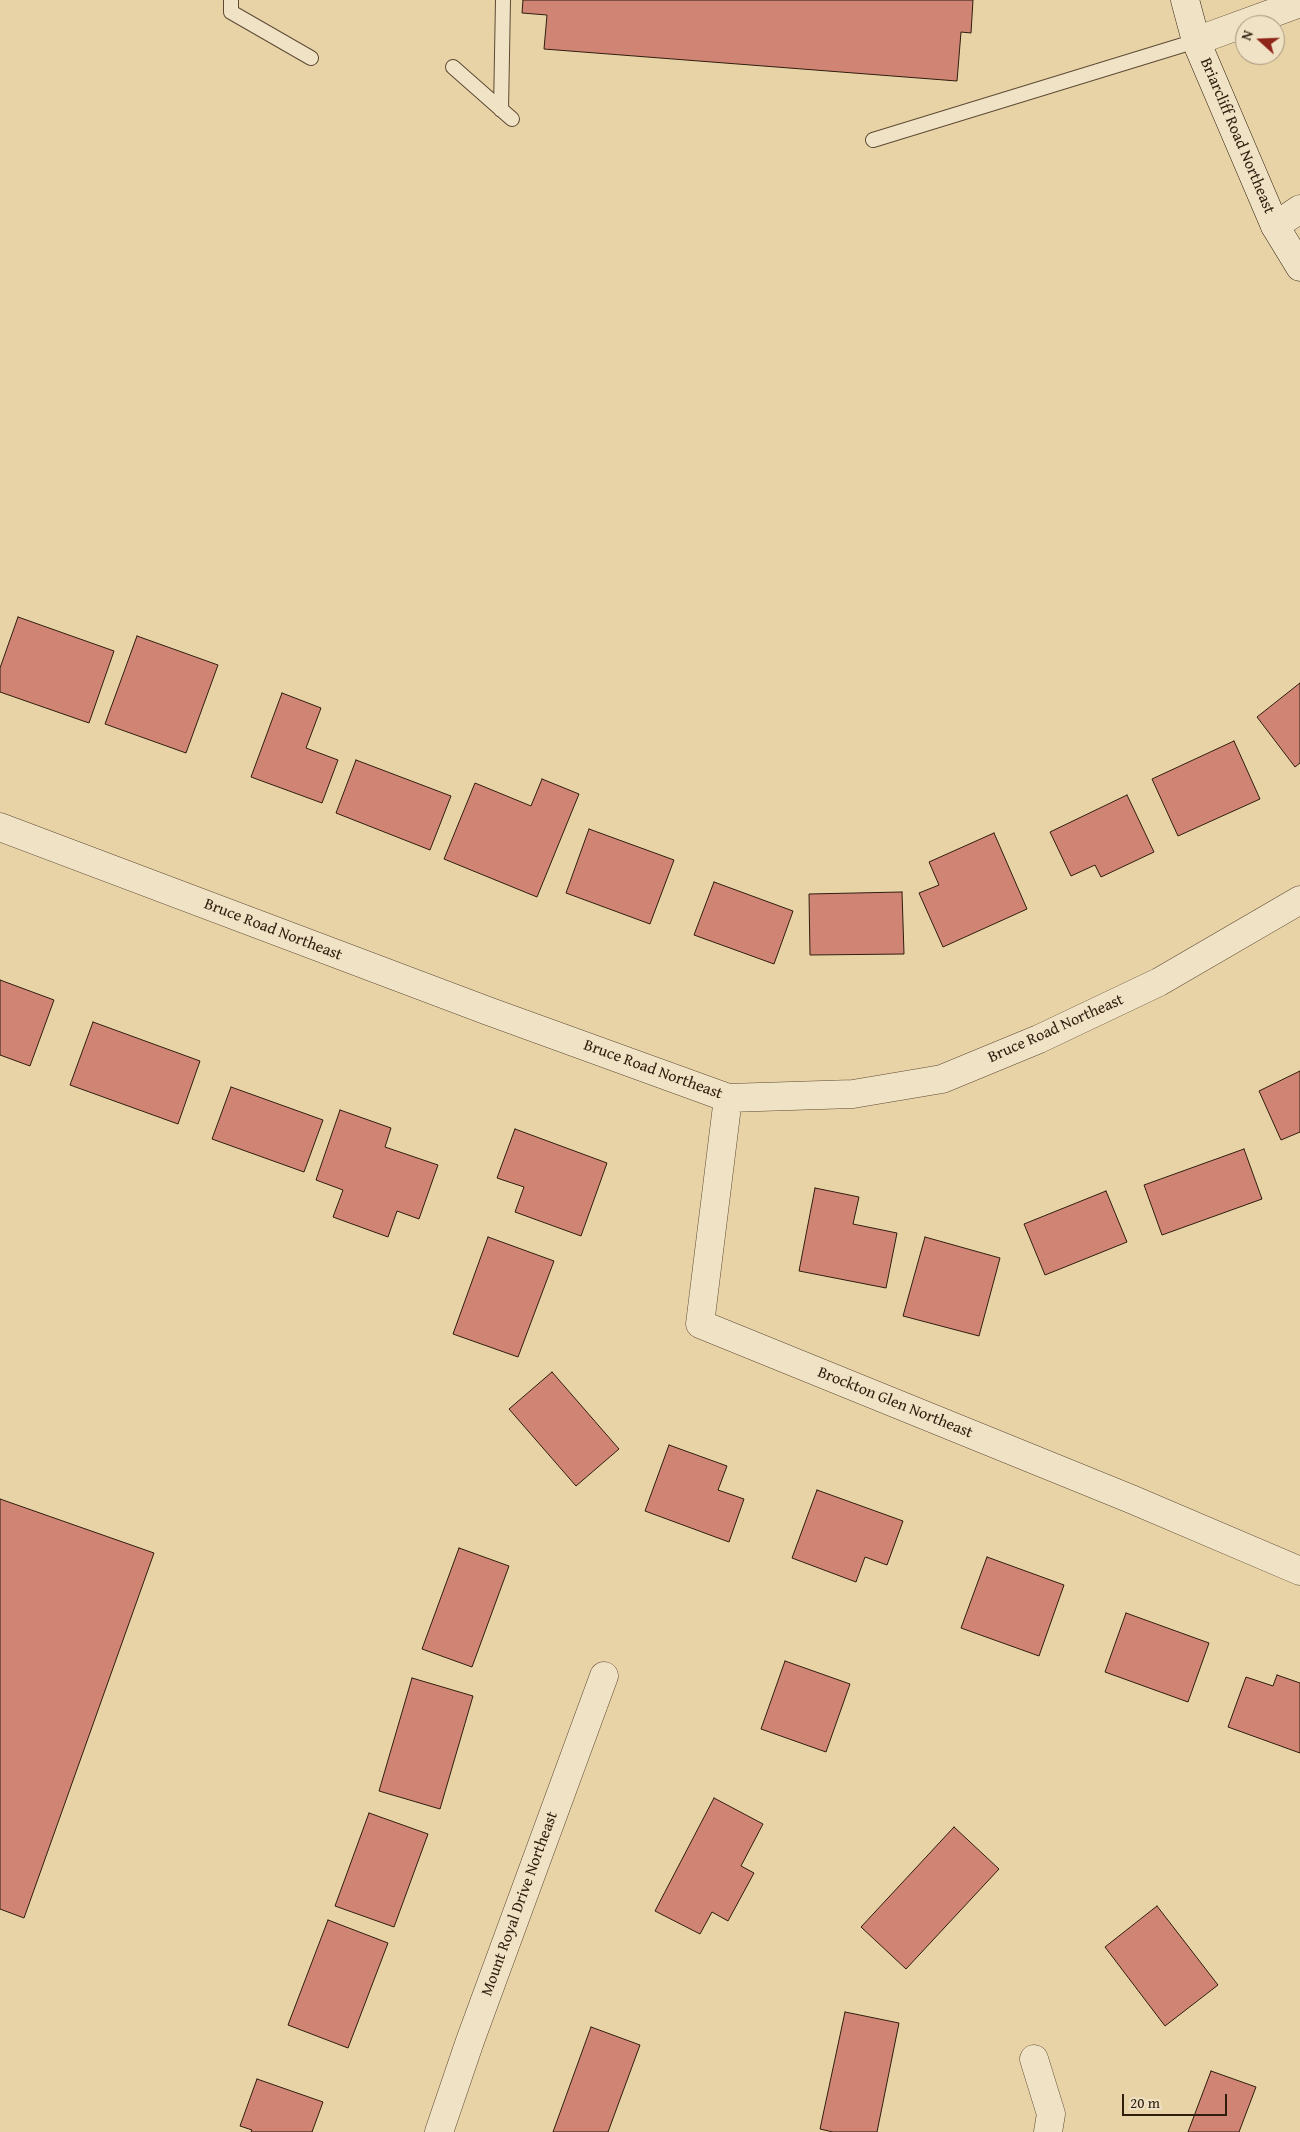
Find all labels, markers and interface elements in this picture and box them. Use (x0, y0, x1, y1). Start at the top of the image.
north arrow (1235, 15, 1285, 65)
text: N (1236, 27, 1258, 43)
street label: Briarcliff Road Northeast (1195, 55, 1279, 217)
street label: Bruce Road Northeast (201, 895, 345, 965)
street label: Bruce Road Northeast (985, 990, 1127, 1068)
street label: Bruce Road Northeast (581, 1036, 725, 1104)
street label: Brockton Glen Northeast (815, 1363, 975, 1443)
street label: Mount Royal Drive Northeast (478, 1809, 562, 1999)
scale bar (1125, 2084, 1230, 2116)
text: 20 m (1130, 2092, 1160, 2113)

